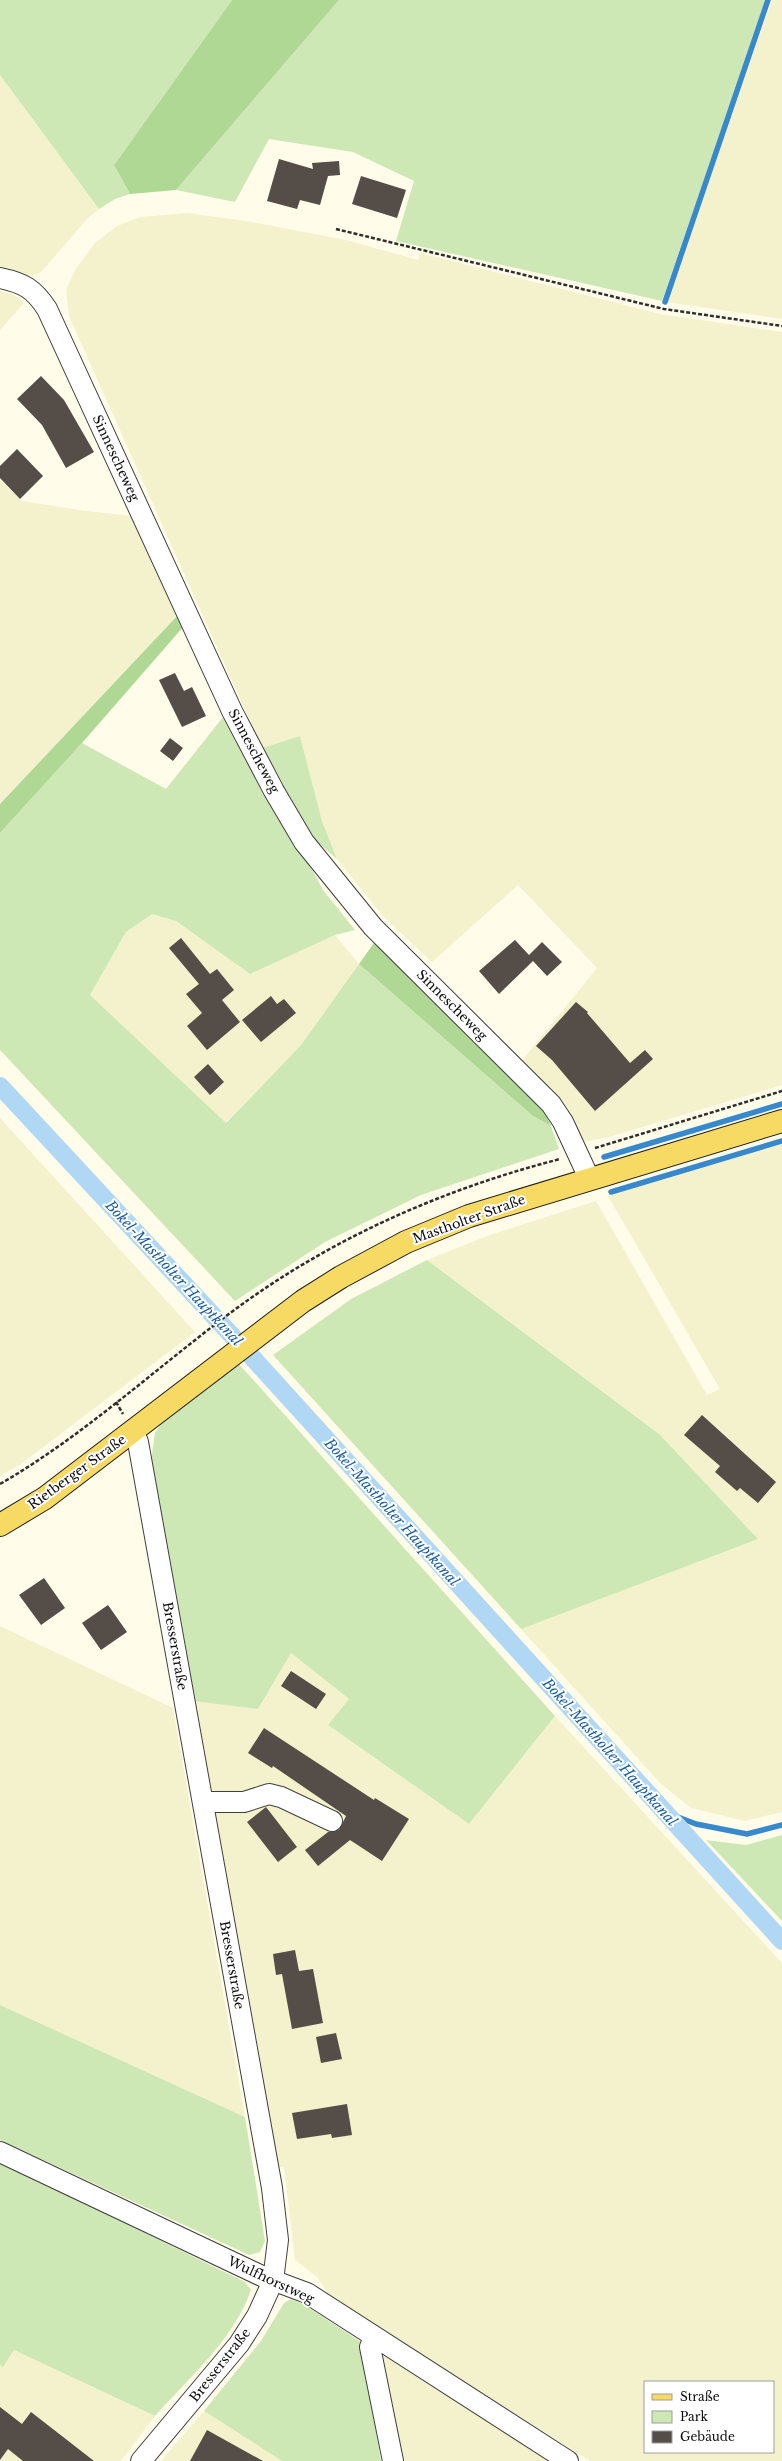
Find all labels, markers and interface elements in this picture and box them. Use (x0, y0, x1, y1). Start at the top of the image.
street label: Sinnescheweg (89, 412, 144, 504)
street label: Sinnescheweg (225, 706, 284, 796)
street label: Sinnescheweg (413, 966, 491, 1044)
street label: Mastholter Straße (410, 1191, 528, 1247)
water label: Bokel-Mastholter Hauptkanal (101, 1196, 247, 1350)
street label: Rietberger Straße (25, 1431, 129, 1513)
water label: Bokel-Mastholter Hauptkanal (320, 1434, 464, 1590)
street label: Bresserstraße (159, 1600, 191, 1692)
water label: Bokel-Mastholter Hauptkanal (538, 1674, 682, 1830)
street label: Bresserstraße (216, 1919, 248, 2011)
street label: Wulfhorstweg (224, 2252, 317, 2308)
street label: Bresserstraße (186, 2325, 254, 2405)
legend (644, 2381, 774, 2453)
text: Straße (680, 2389, 720, 2404)
text: Park (680, 2409, 708, 2424)
text: Gebäude (680, 2429, 735, 2444)

